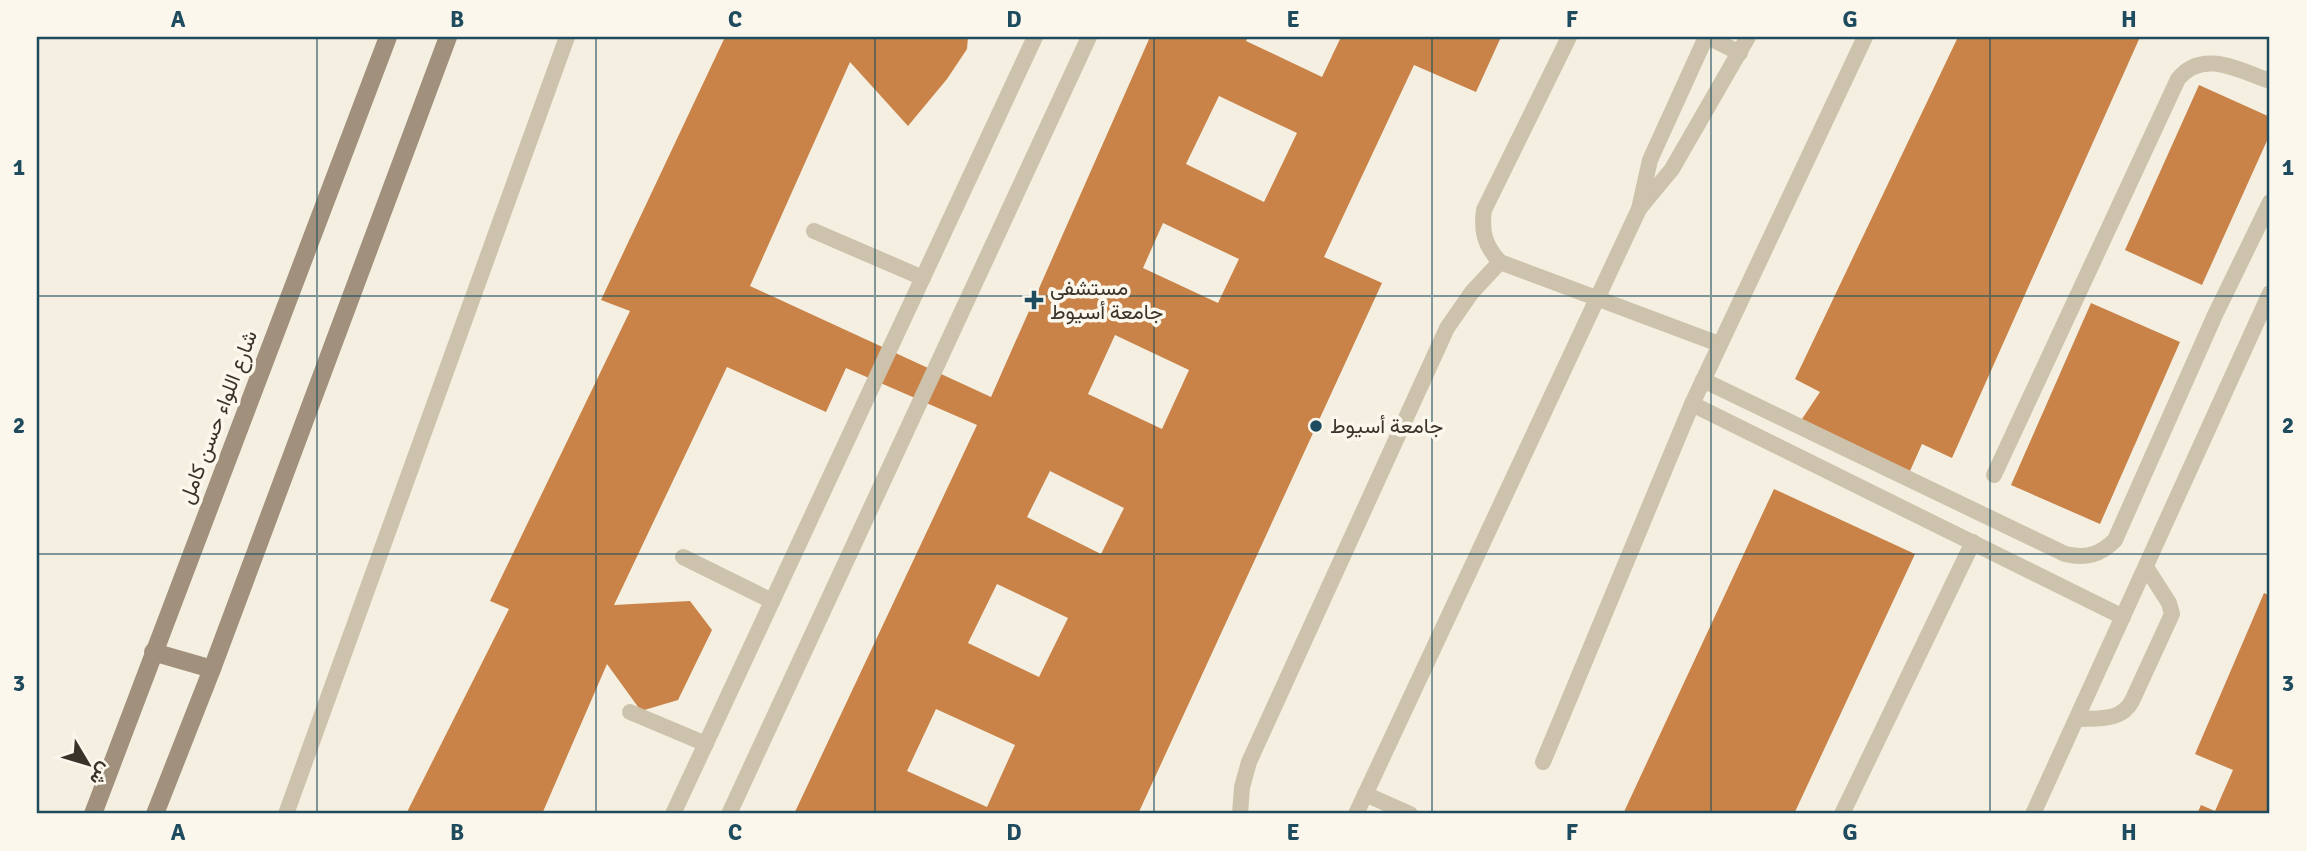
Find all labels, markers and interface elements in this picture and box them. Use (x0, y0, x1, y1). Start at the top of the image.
text: A (171, 5, 186, 34)
text: B (450, 5, 464, 34)
text: C (728, 5, 742, 34)
text: D (1006, 5, 1022, 34)
text: E (1286, 5, 1300, 34)
text: F (1566, 5, 1578, 34)
text: G (1842, 5, 1858, 34)
text: H (2121, 5, 2137, 34)
text: 1 (13, 153, 25, 182)
text: 1 (2282, 153, 2294, 182)
place label: مستشفی جامعة أسيوط (1050, 275, 1163, 325)
marker: مستشفی جامعة أسيوط (1024, 290, 1044, 310)
street label: شارع اللواء حسن كامل (173, 327, 264, 508)
text: 2 (13, 411, 25, 440)
text: 2 (2282, 411, 2294, 440)
place label: جامعة أسيوط (1330, 413, 1443, 439)
marker: جامعة أسيوط (1308, 418, 1324, 434)
text: 3 (13, 669, 25, 698)
text: 3 (2282, 669, 2294, 698)
north arrow (52, 728, 122, 798)
text: ش (84, 757, 117, 790)
text: A (171, 818, 186, 847)
text: B (450, 818, 464, 847)
text: C (728, 818, 742, 847)
text: D (1006, 818, 1022, 847)
text: E (1286, 818, 1300, 847)
text: F (1566, 818, 1578, 847)
text: G (1842, 818, 1858, 847)
text: H (2121, 818, 2137, 847)

